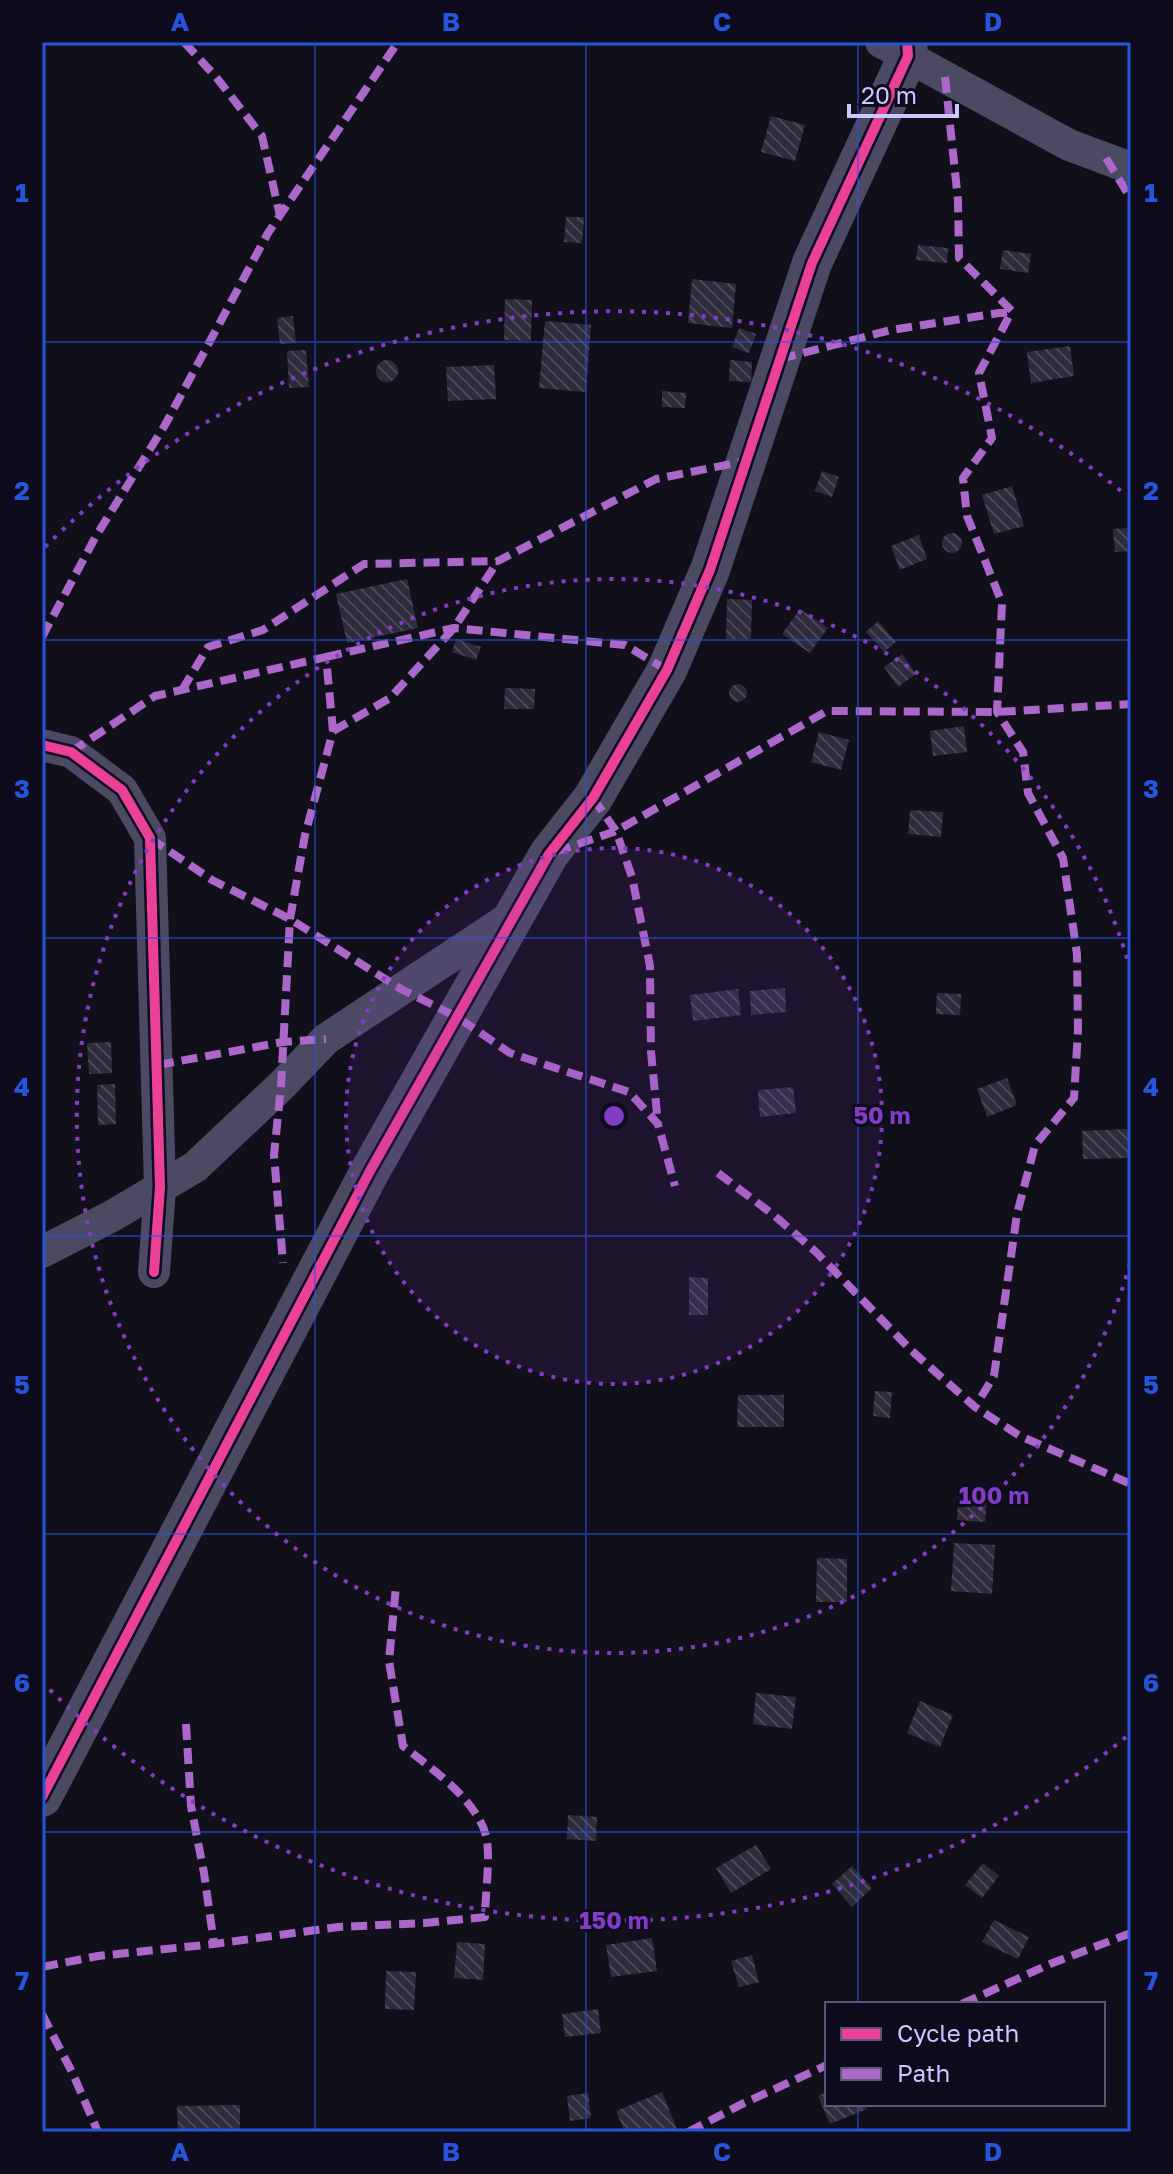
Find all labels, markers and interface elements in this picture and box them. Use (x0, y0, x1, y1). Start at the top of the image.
text: A (171, 6, 190, 37)
text: B (442, 6, 460, 37)
text: C (713, 6, 731, 37)
text: D (984, 6, 1002, 37)
scale bar (849, 68, 957, 118)
text: 20 m (861, 80, 917, 109)
text: 1 (15, 177, 29, 208)
text: 1 (1144, 177, 1158, 208)
text: 2 (14, 475, 30, 506)
text: 2 (1143, 475, 1159, 506)
text: 3 (14, 773, 30, 804)
text: 3 (1143, 773, 1159, 804)
text: 4 (14, 1071, 30, 1102)
text: 4 (1143, 1071, 1159, 1102)
text: 50 m (853, 1100, 911, 1129)
centre of rings (600, 1102, 628, 1130)
text: 5 (14, 1369, 30, 1400)
text: 5 (1143, 1369, 1159, 1400)
text: 100 m (959, 1480, 1029, 1509)
text: 6 (14, 1667, 30, 1698)
text: 6 (1143, 1667, 1159, 1698)
text: 150 m (579, 1905, 649, 1934)
text: 7 (15, 1965, 29, 1996)
text: 7 (1144, 1965, 1158, 1996)
legend (825, 2002, 1105, 2106)
text: Cycle path (897, 2018, 1019, 2047)
text: Path (897, 2058, 950, 2087)
text: A (171, 2136, 190, 2167)
text: B (442, 2136, 460, 2167)
text: C (713, 2136, 731, 2167)
text: D (984, 2136, 1002, 2167)

